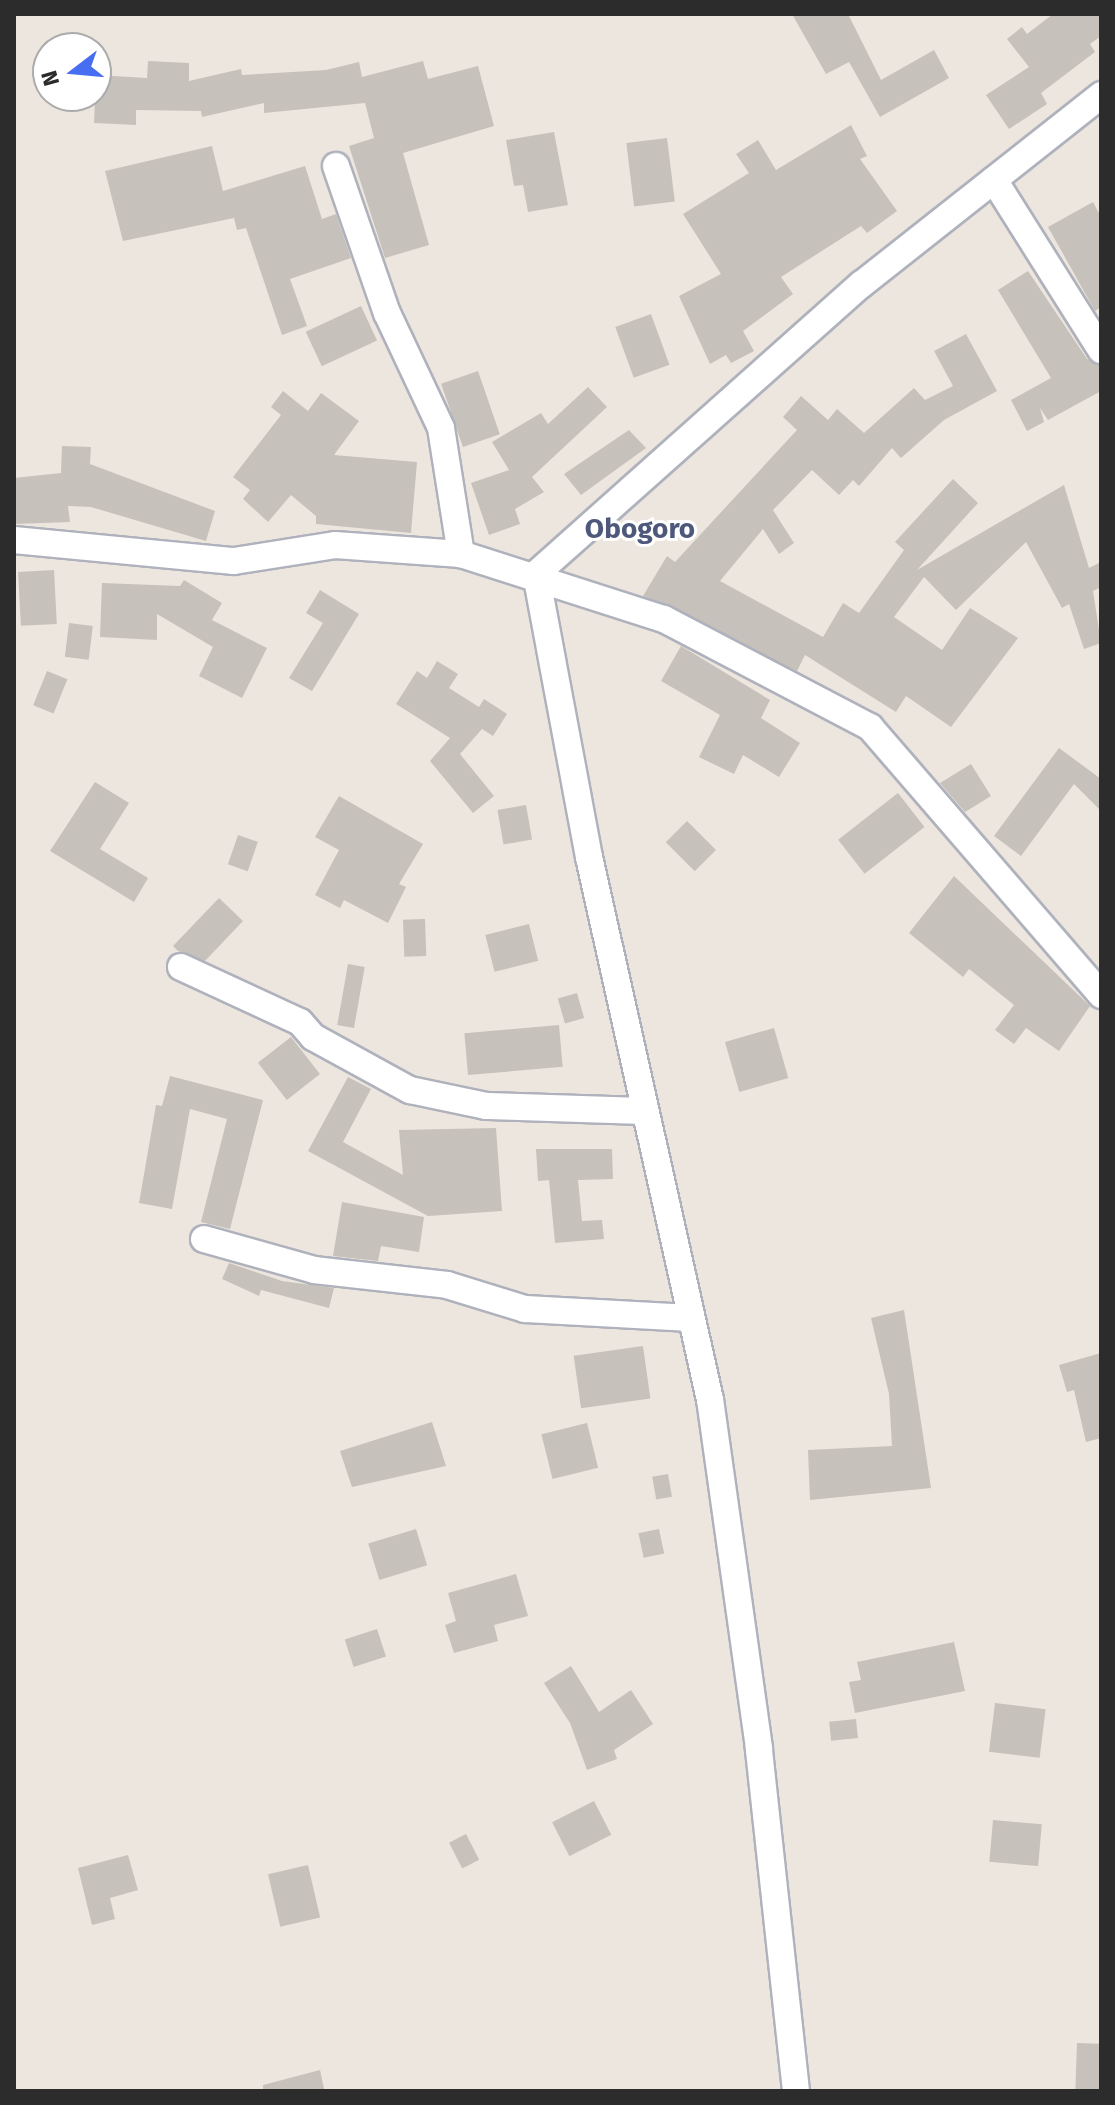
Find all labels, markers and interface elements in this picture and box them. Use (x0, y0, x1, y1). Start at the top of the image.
north arrow (32, 32, 112, 112)
text: N (35, 67, 65, 89)
district label: Obogoro (585, 512, 695, 546)

